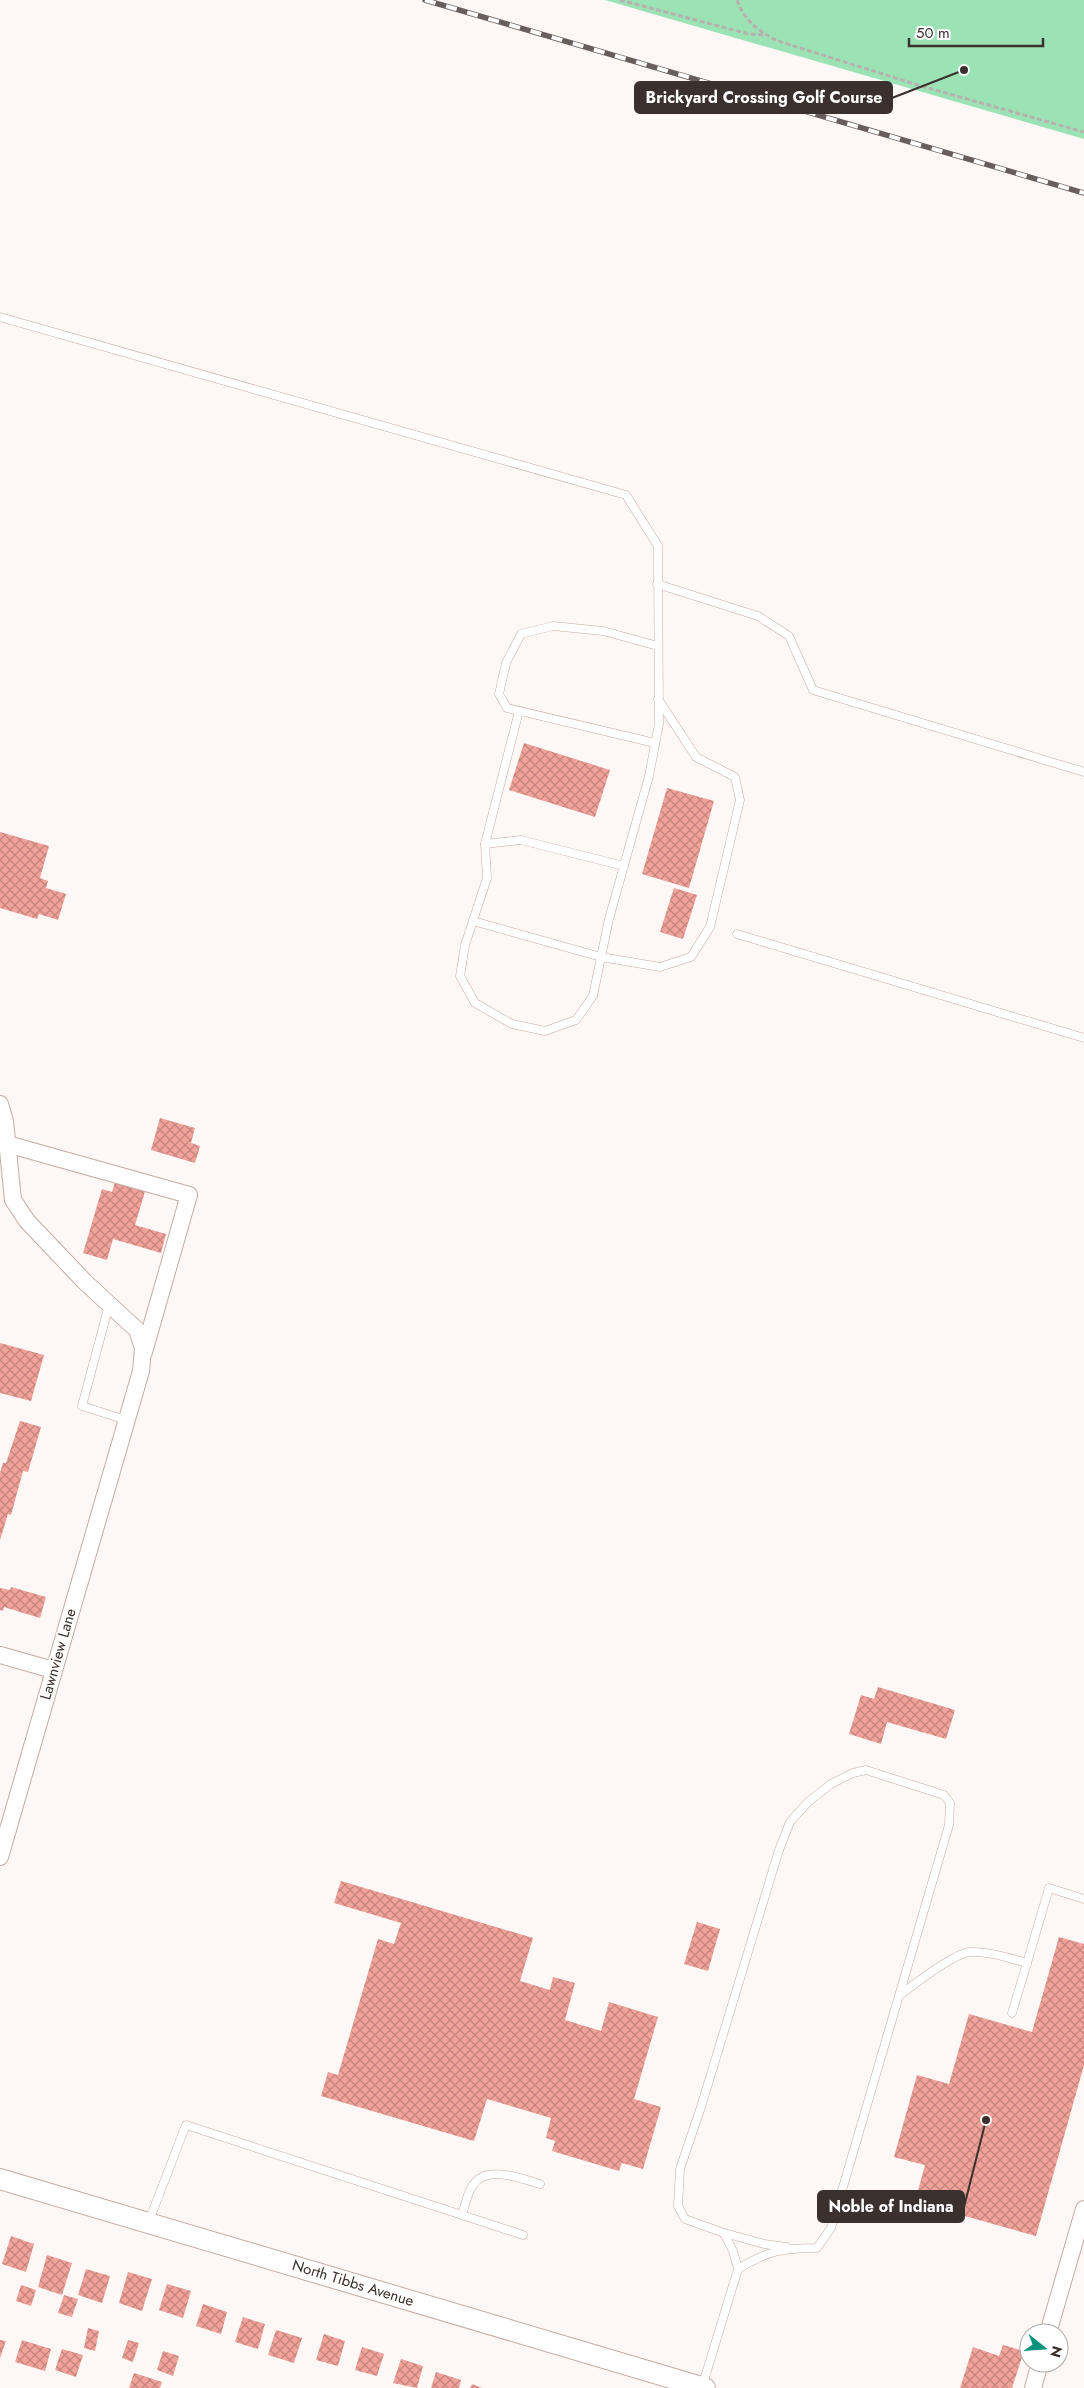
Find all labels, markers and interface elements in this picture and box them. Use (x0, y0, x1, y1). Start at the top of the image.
scale bar (909, 15, 1043, 47)
text: 50 m (916, 22, 950, 44)
callout: Brickyard Crossing Golf Course (635, 82, 892, 113)
text: Brickyard Crossing Golf Course (646, 86, 882, 109)
street label: Lawnview Lane (34, 1605, 82, 1702)
callout: Noble of Indiana (818, 2191, 964, 2222)
text: Noble of Indiana (828, 2195, 954, 2218)
street label: North Tibbs Avenue (289, 2254, 417, 2312)
north arrow (1019, 2323, 1069, 2373)
text: N (1045, 2344, 1068, 2360)

